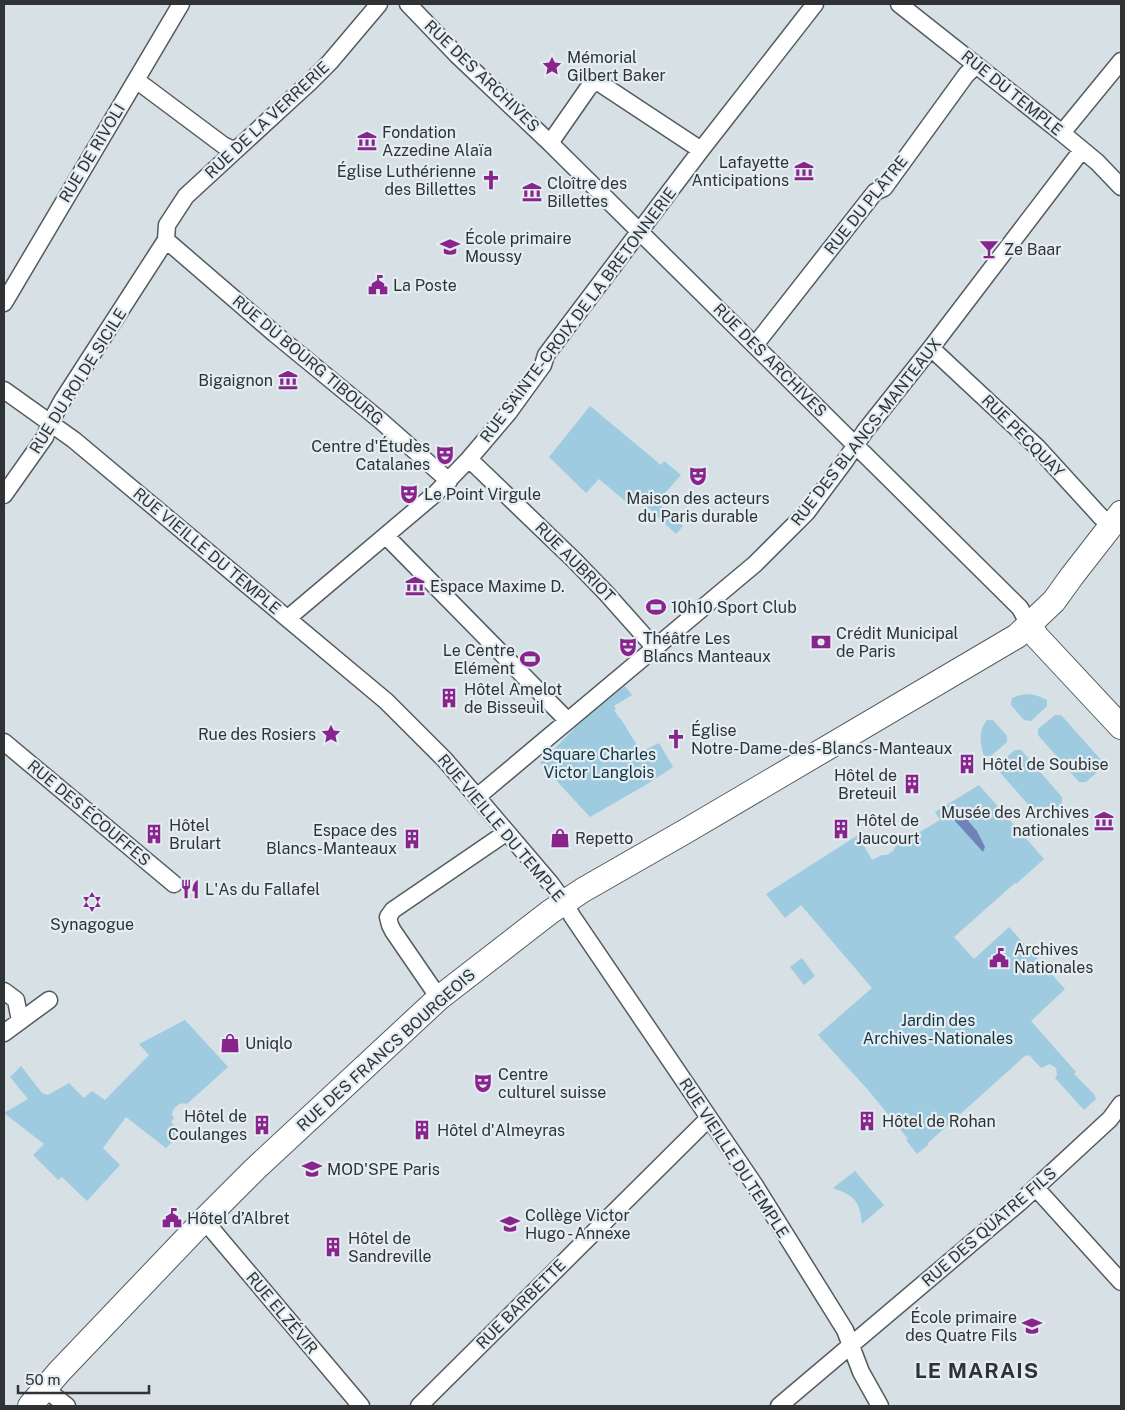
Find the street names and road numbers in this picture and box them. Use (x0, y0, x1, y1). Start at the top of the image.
street label: RUE DES ARCHIVES (421, 16, 543, 136)
street label: RUE DU TEMPLE (958, 46, 1066, 140)
street label: RUE DE LA VERRERIE (201, 58, 333, 182)
street label: RUE DE RIVOLI (55, 100, 129, 206)
street label: RUE DU PLÂTRE (820, 151, 912, 258)
street label: RUE SAINTE-CROIX DE LA BRETONNERIE (476, 184, 680, 446)
street label: RUE DU BOURG TIBOURG (229, 291, 387, 429)
street label: RUE DES ARCHIVES (709, 299, 831, 421)
street label: RUE DU ROI DE SICILE (26, 305, 130, 457)
street label: RUE DES BLANCS-MANTEAUX (787, 334, 945, 530)
street label: RUE PECQUAY (978, 391, 1068, 481)
street label: RUE VIEILLE DU TEMPLE (129, 484, 285, 618)
street label: RUE AUBRIOT (531, 518, 619, 606)
street label: RUE VIEILLE DU TEMPLE (434, 750, 568, 906)
street label: RUE DES ÉCOUFFES (24, 755, 155, 870)
street label: RUE DES FRANCS BOURGEOIS (293, 965, 479, 1135)
street label: RUE VIEILLE DU TEMPLE (675, 1075, 793, 1241)
street label: RUE DES QUATRE FILS (918, 1163, 1060, 1291)
street label: RUE BARBETTE (472, 1255, 570, 1353)
street label: RUE ELZÉVIR (242, 1268, 323, 1358)

